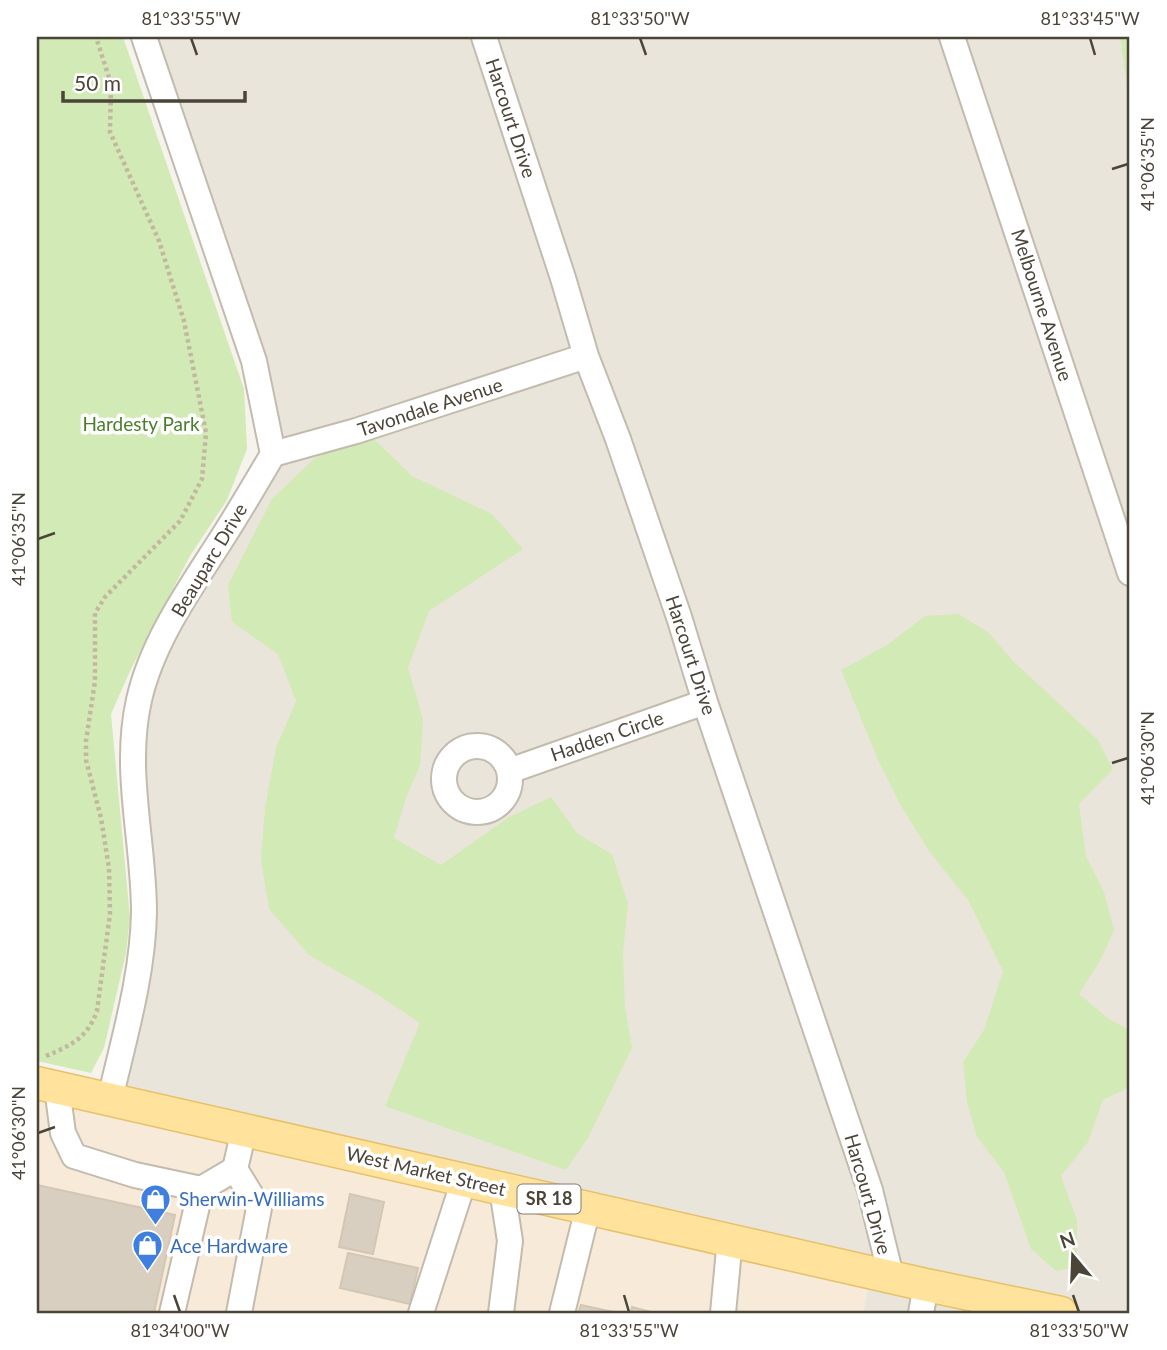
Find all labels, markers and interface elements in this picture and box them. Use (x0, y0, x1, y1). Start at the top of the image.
text: 81°33'55"W (141, 7, 241, 29)
text: 81°33'50"W (590, 7, 690, 29)
text: 81°33'45"W (1040, 7, 1140, 29)
street label: Harcourt Drive (481, 55, 542, 181)
scale bar (63, 60, 245, 104)
text: 50 m (74, 70, 121, 95)
text: 41°06'35"N (1136, 117, 1158, 211)
street label: Melbourne Avenue (1007, 226, 1078, 384)
street label: Tavondale Avenue (355, 372, 505, 441)
park label: Hardesty Park (82, 412, 200, 435)
text: 41°06'35"N (7, 492, 29, 586)
street label: Beauparc Drive (166, 499, 251, 621)
street label: Harcourt Drive (661, 592, 722, 718)
street label: Hadden Circle (547, 705, 666, 766)
text: 41°06'30"N (1136, 711, 1158, 805)
text: 41°06'30"N (7, 1086, 29, 1180)
street label: Harcourt Drive (840, 1131, 897, 1257)
street label: West Market Street (344, 1141, 508, 1200)
shop icon: Sherwin-Williams (139, 1182, 173, 1226)
road number: SR 18 (518, 1184, 580, 1214)
place label: Sherwin-Williams (179, 1187, 325, 1210)
north arrow (1038, 1220, 1108, 1290)
text: N (1057, 1226, 1078, 1253)
shop icon: Ace Hardware (130, 1229, 164, 1273)
place label: Ace Hardware (170, 1234, 288, 1257)
text: 81°34'00"W (130, 1319, 230, 1341)
text: 81°33'55"W (579, 1319, 679, 1341)
text: 81°33'50"W (1029, 1319, 1129, 1341)

